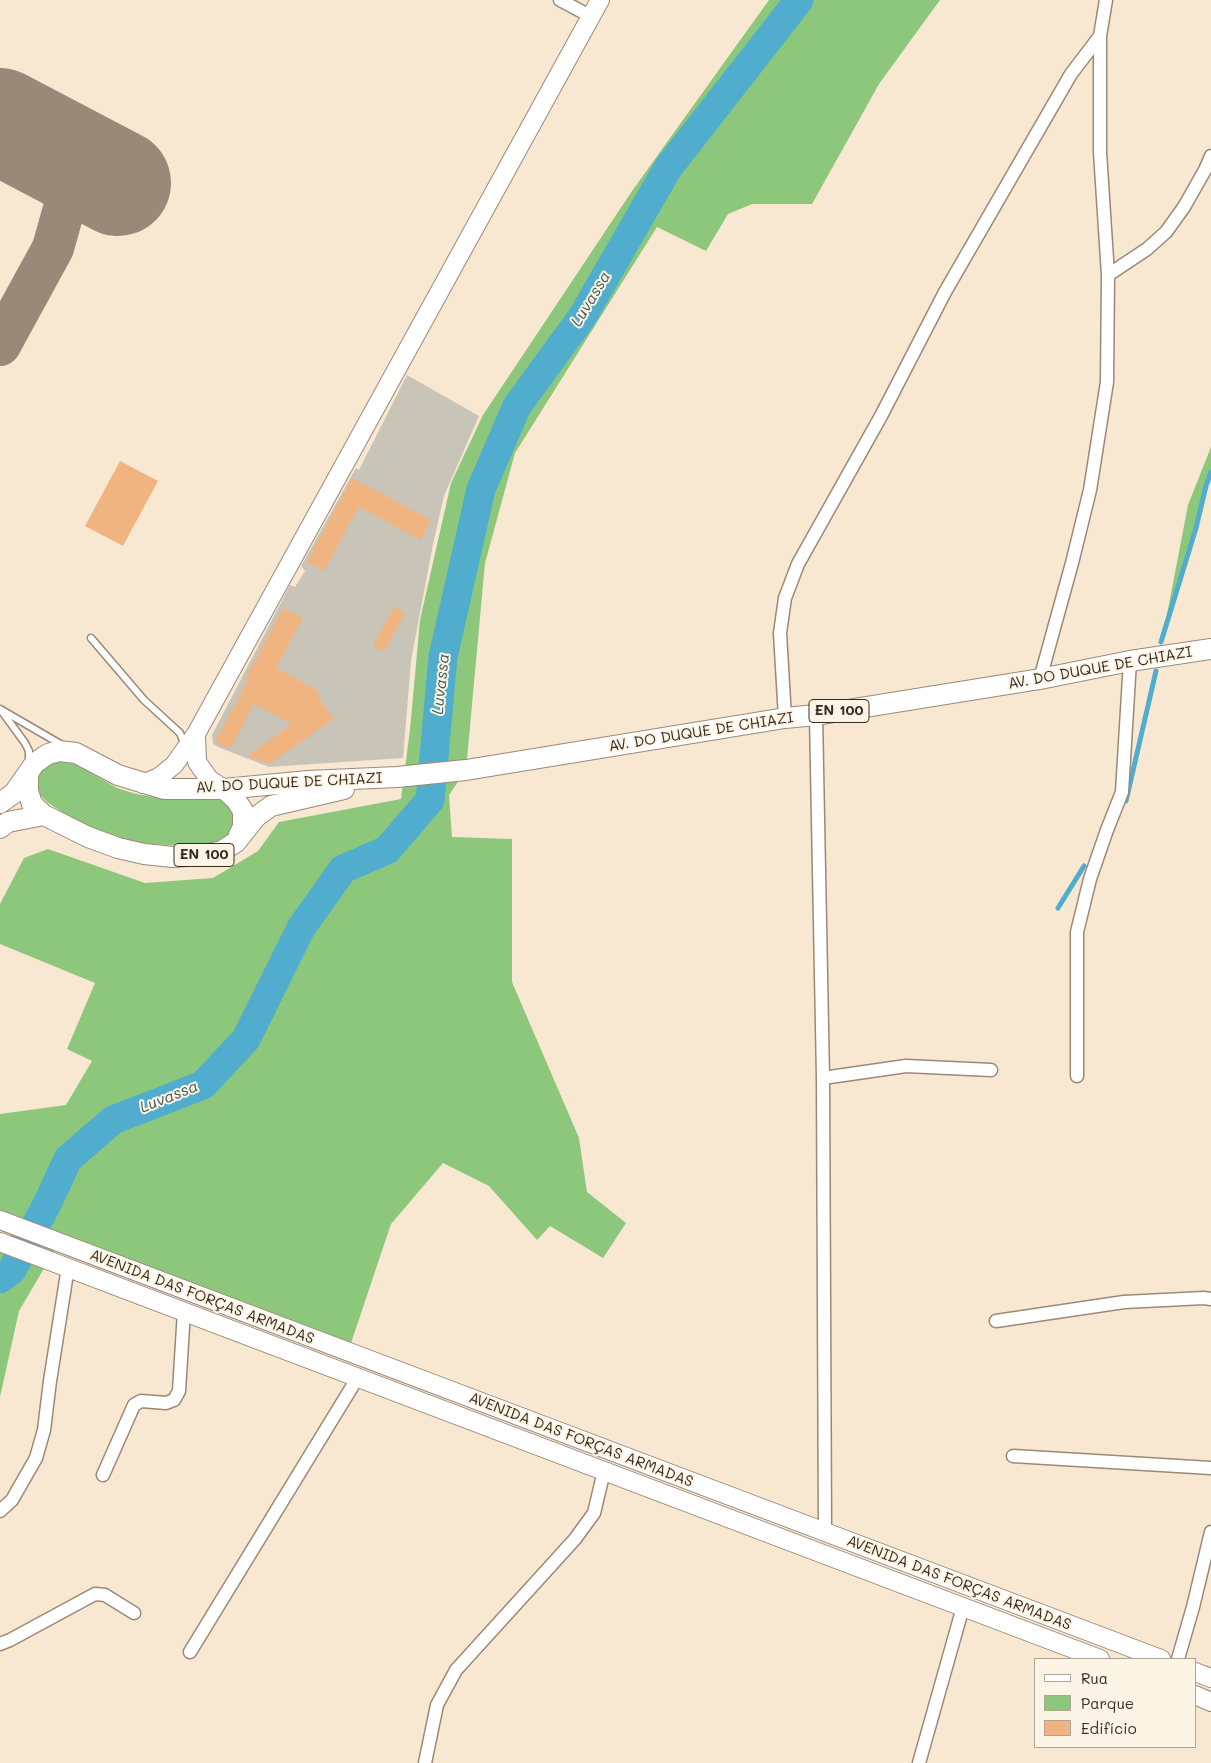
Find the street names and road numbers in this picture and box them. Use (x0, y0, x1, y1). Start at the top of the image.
street label: AV. DO DUQUE DE CHIAZI (1007, 643, 1193, 693)
road number: EN 100 (809, 699, 869, 722)
street label: AV. DO DUQUE DE CHIAZI (607, 709, 795, 755)
street label: AV. DO DUQUE DE CHIAZI (195, 769, 383, 797)
road number: EN 100 (174, 844, 234, 866)
street label: AVENIDA DAS FORÇAS ARMADAS (87, 1246, 317, 1348)
street label: AVENIDA DAS FORÇAS ARMADAS (466, 1389, 696, 1491)
street label: AVENIDA DAS FORÇAS ARMADAS (844, 1532, 1074, 1634)

